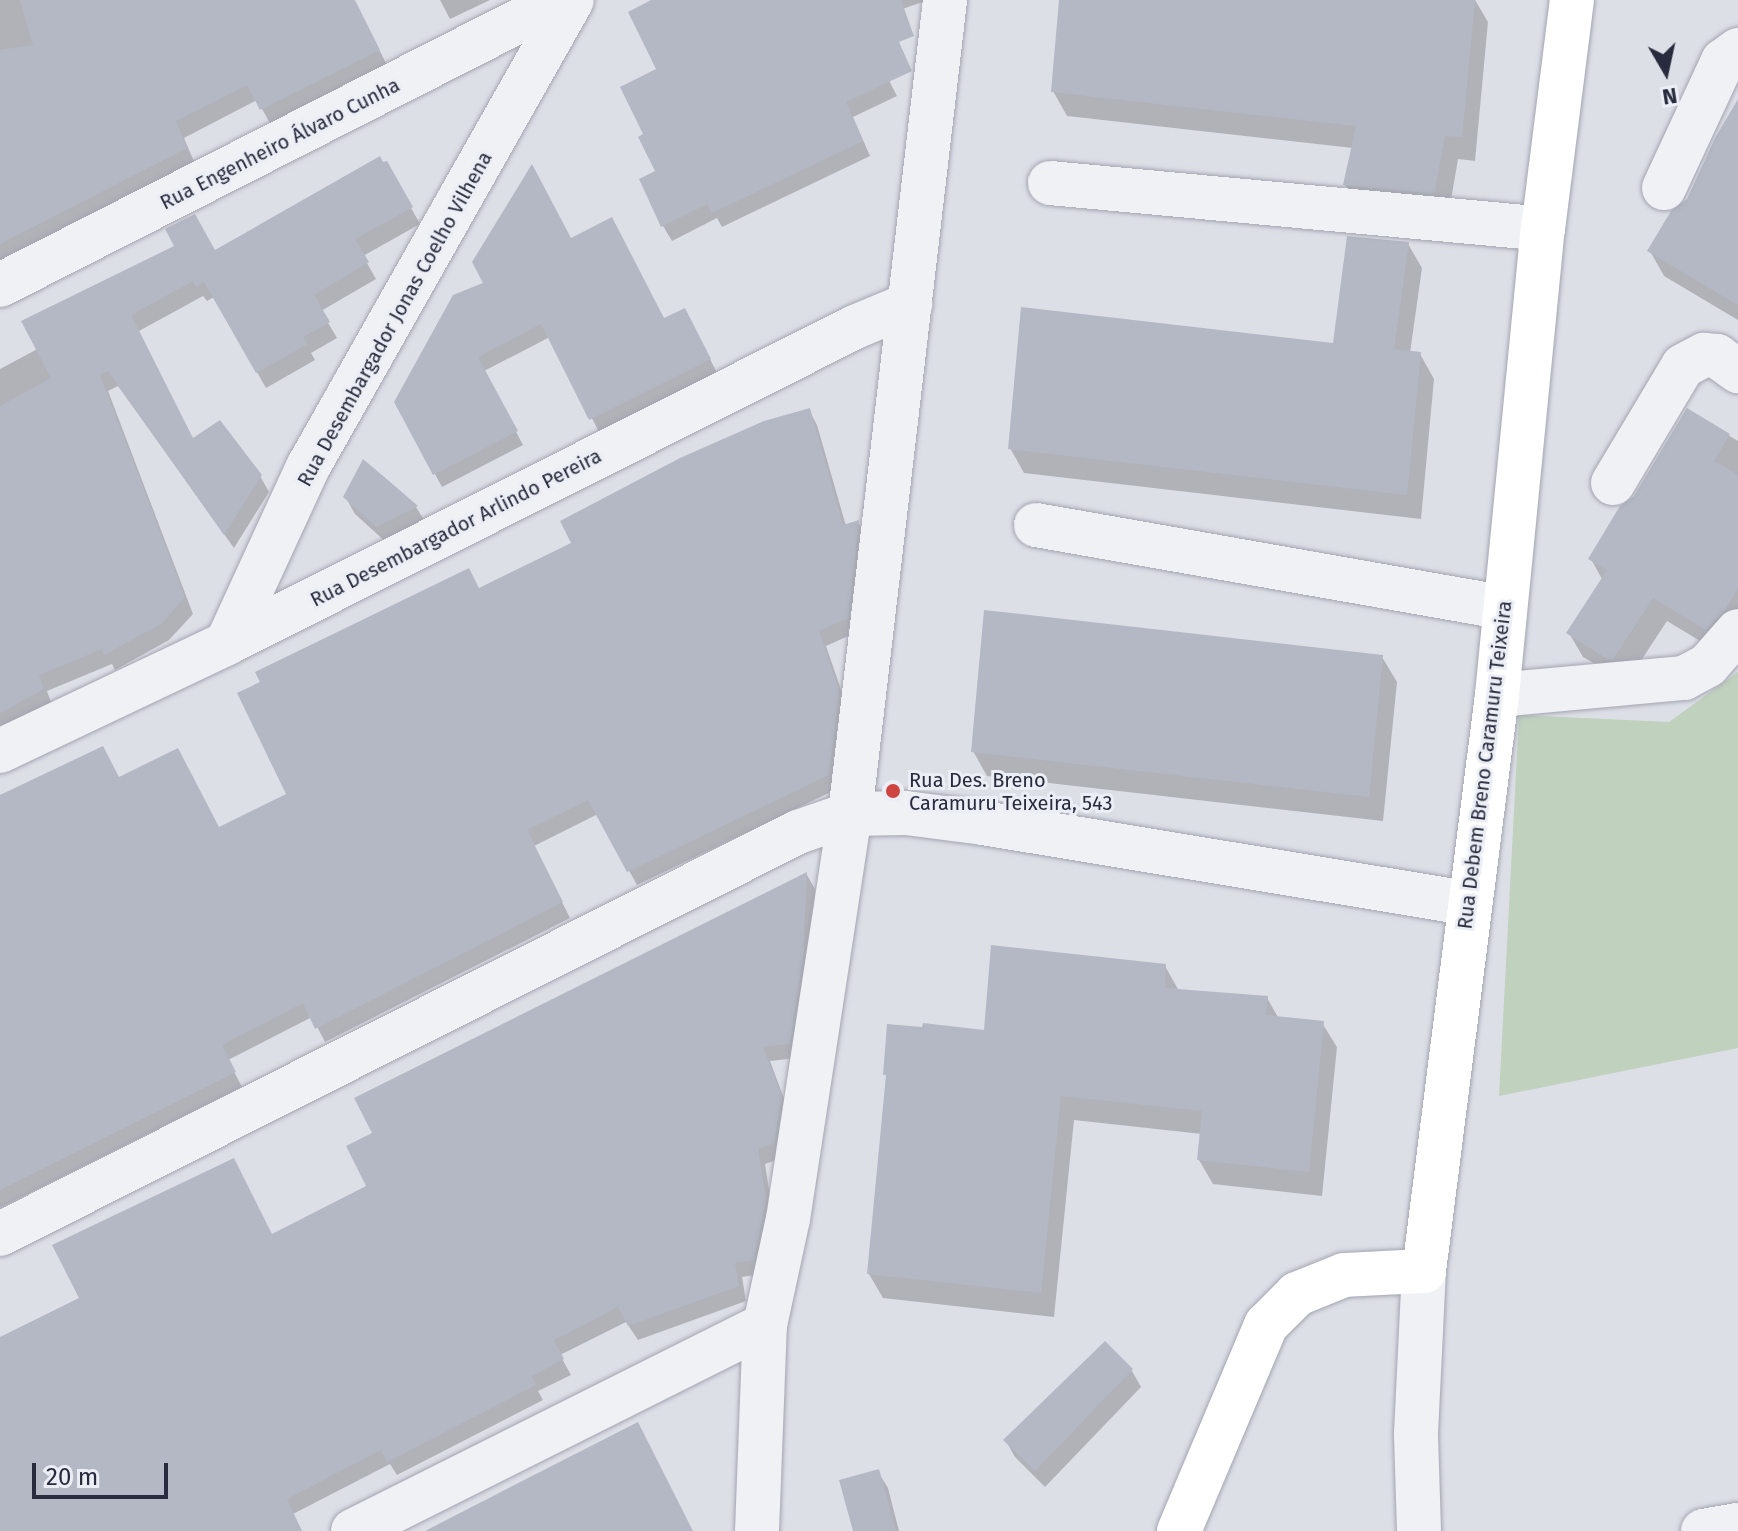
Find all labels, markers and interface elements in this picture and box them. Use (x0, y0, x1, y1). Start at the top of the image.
north arrow (1626, 32, 1706, 112)
street label: Rua Engenheiro Álvaro Cunha (156, 73, 404, 215)
text: N (1661, 82, 1679, 111)
street label: Rua Desembargador Jonas Coelho Vilhena (293, 147, 497, 491)
street label: Rua Desembargador Arlindo Pereira (306, 444, 606, 612)
street label: Rua Debem Breno Caramuru Teixeira (1453, 599, 1517, 931)
place label: Rua Des. Breno Caramuru Teixeira, 543 (909, 768, 1112, 815)
marker: Rua Des. Breno Caramuru Teixeira, 543 (884, 782, 902, 800)
scale bar (36, 1447, 172, 1497)
text: 20 m (46, 1463, 98, 1491)

